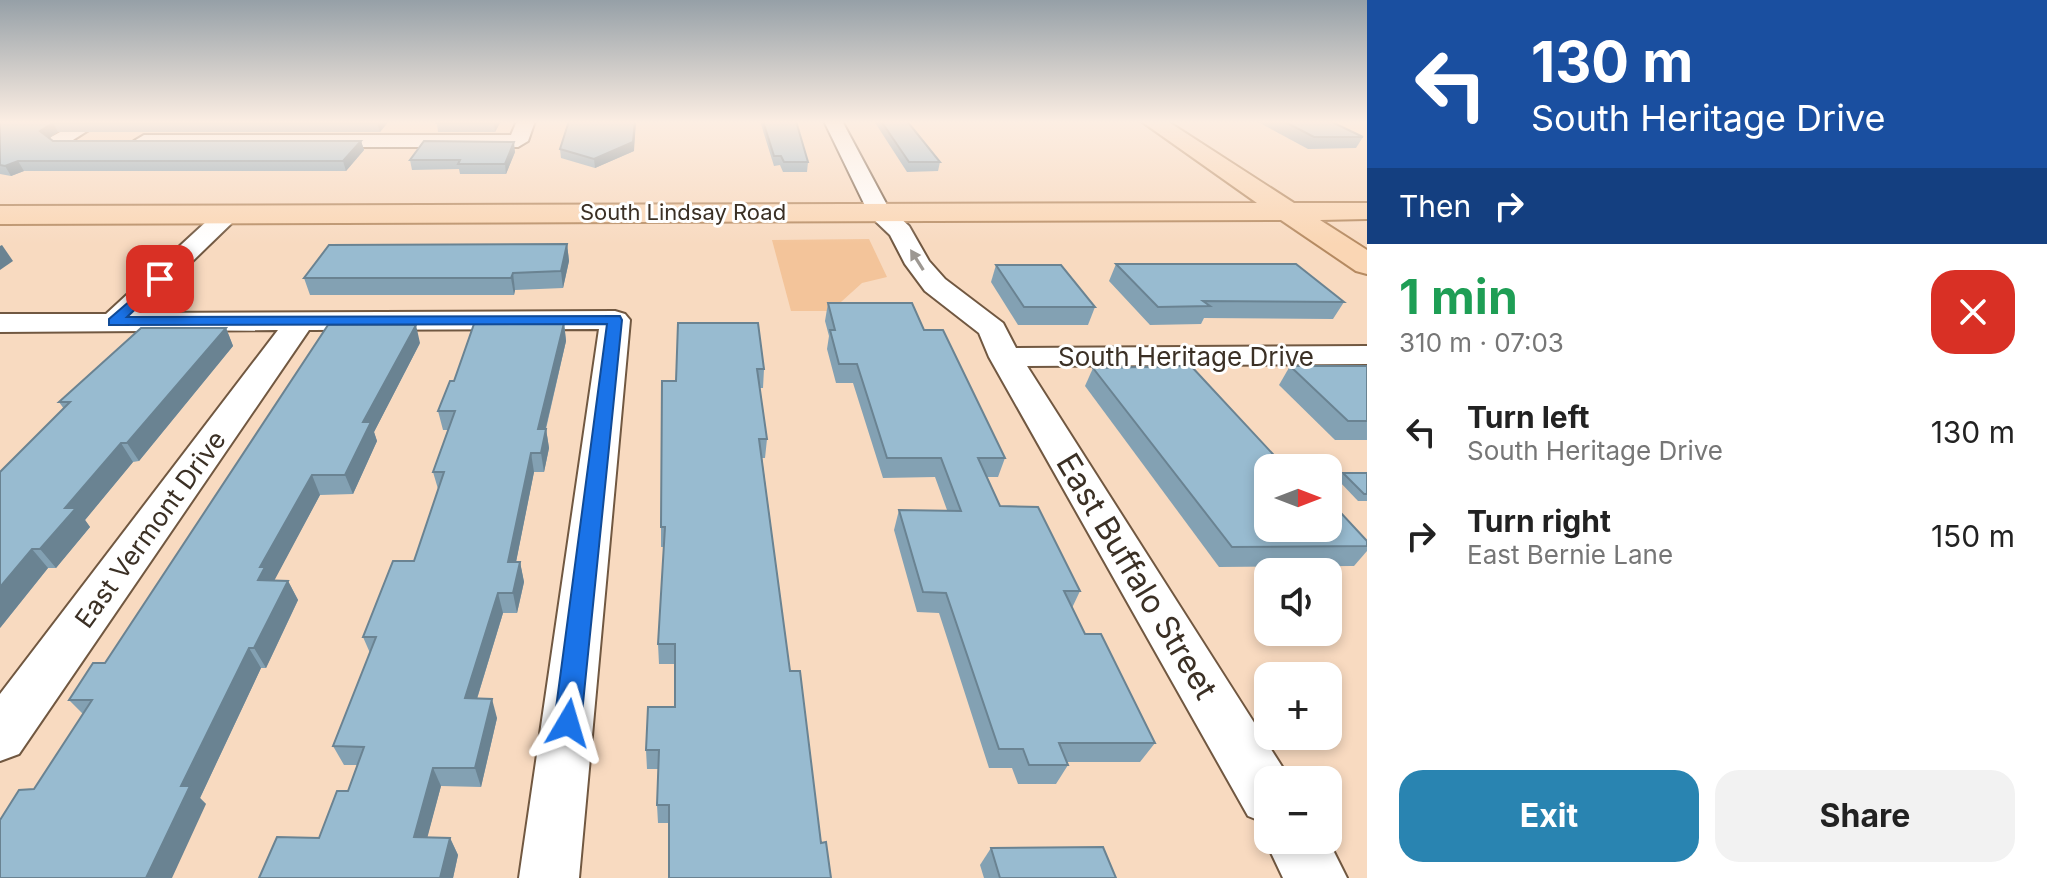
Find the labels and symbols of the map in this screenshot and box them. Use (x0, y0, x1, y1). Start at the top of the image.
street label: South Lindsay Road (580, 199, 786, 225)
pin (126, 245, 194, 313)
one-way arrow (910, 249, 924, 271)
street label: South Heritage Drive (1058, 341, 1314, 372)
street label: East Vermont Drive (68, 425, 232, 633)
street label: East Buffalo Street (1048, 446, 1226, 706)
north arrow (1254, 454, 1342, 542)
position arrow (526, 681, 610, 765)

